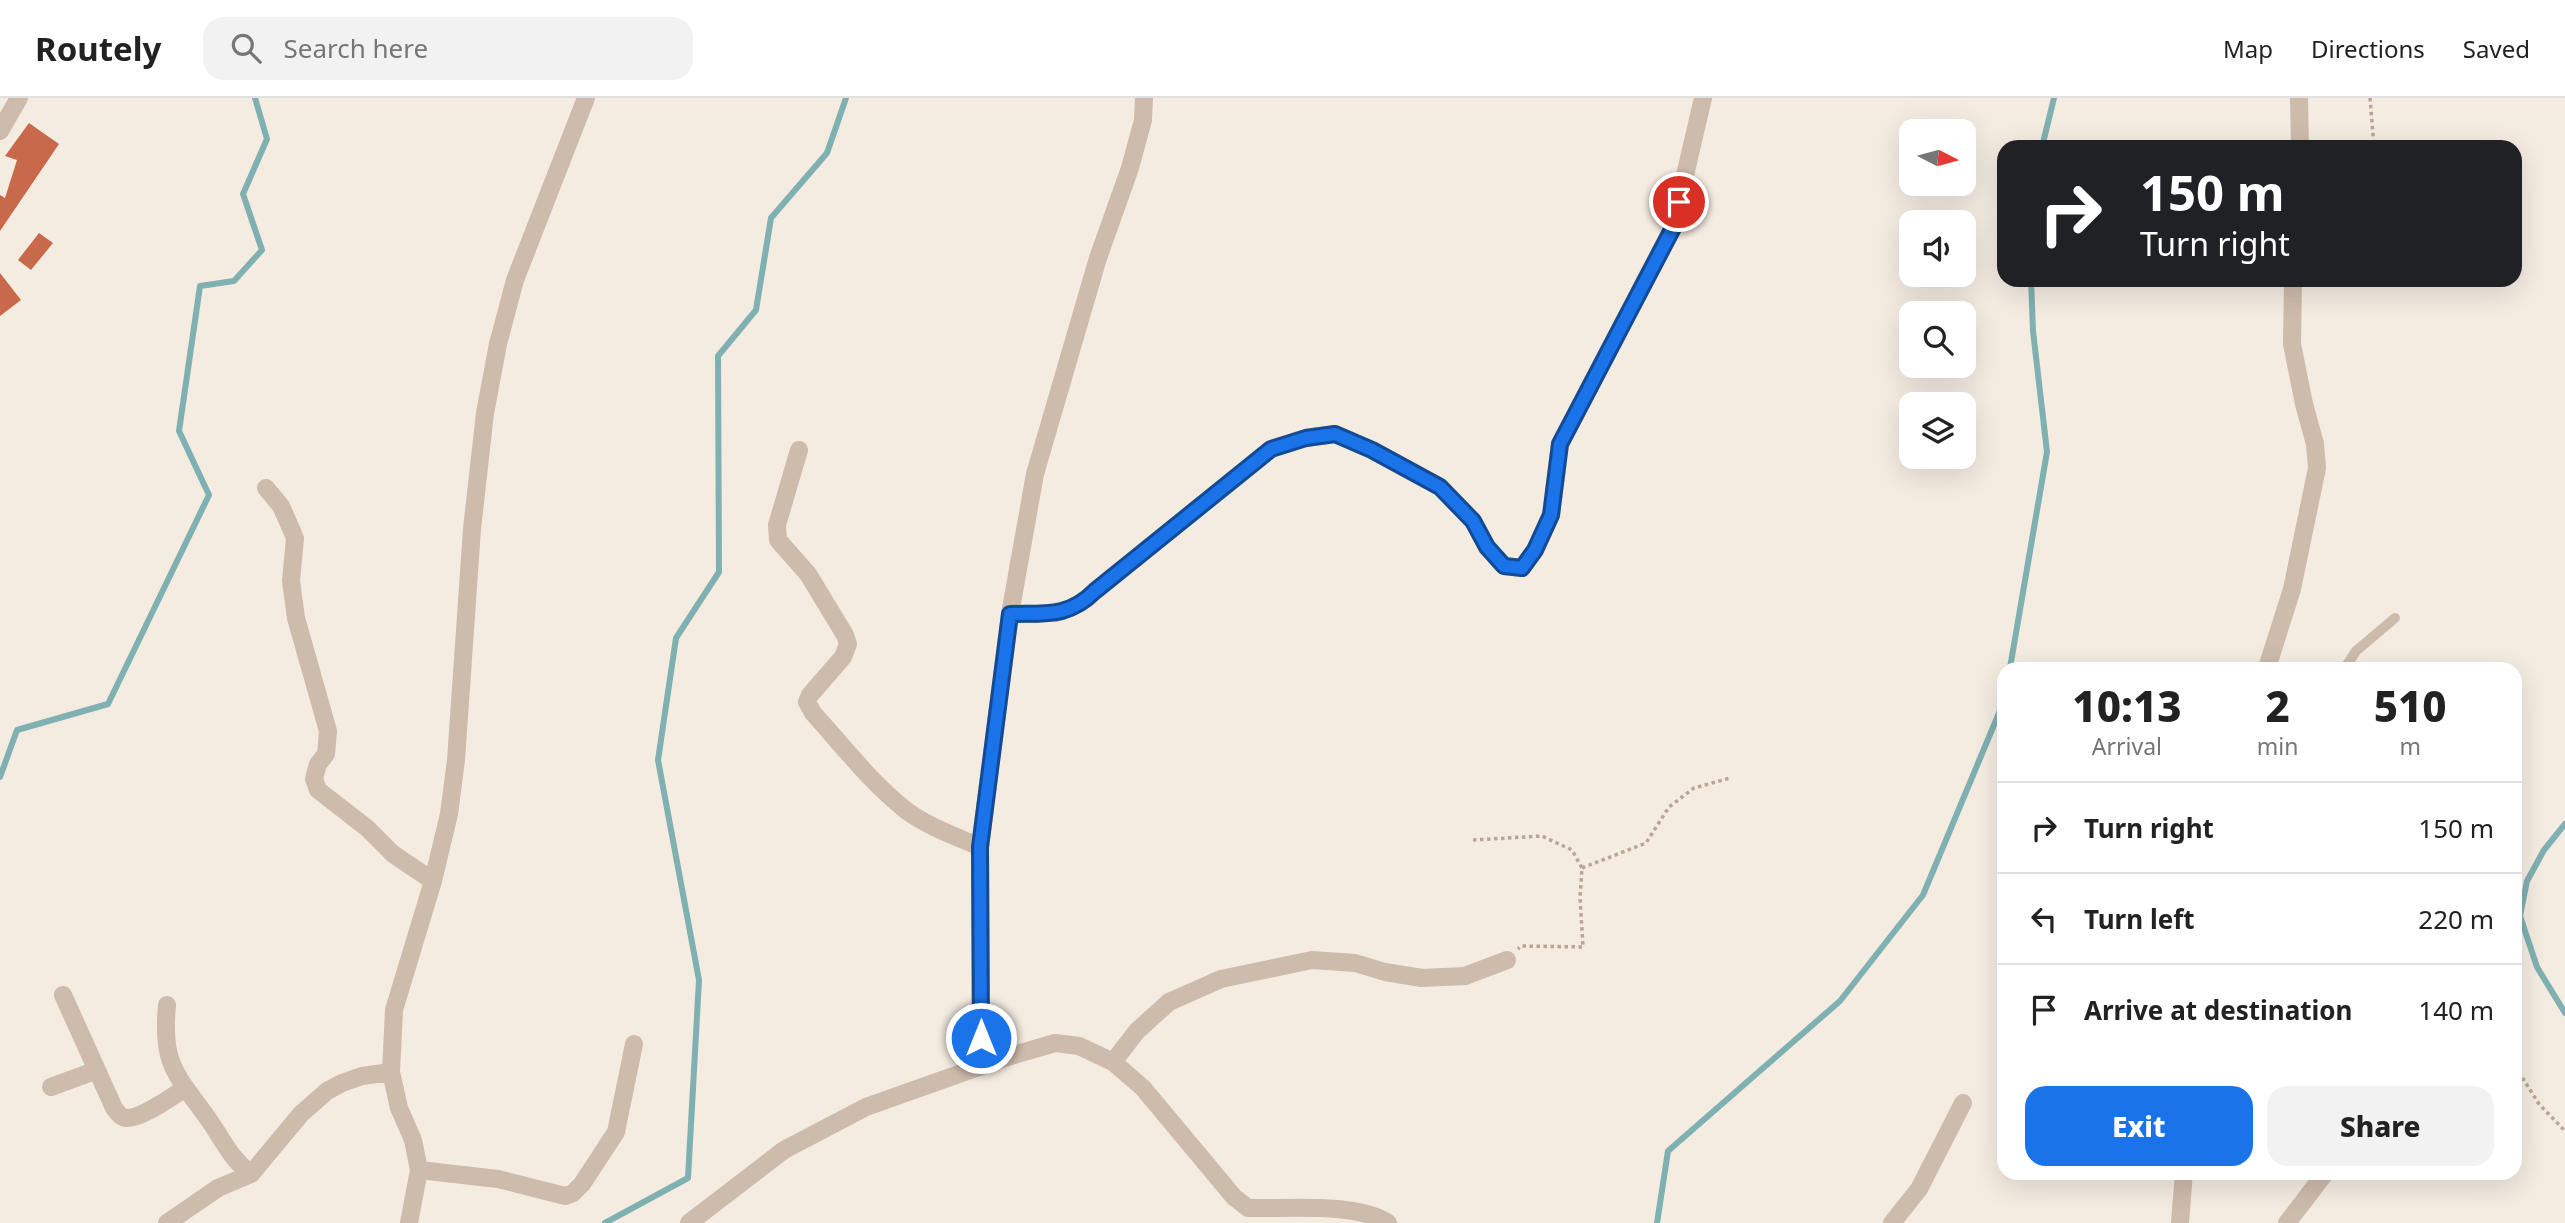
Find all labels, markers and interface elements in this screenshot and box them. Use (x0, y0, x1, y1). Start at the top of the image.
search box (203, 17, 693, 80)
text: Routely (35, 26, 161, 71)
icon: search (227, 29, 265, 67)
text: Search here (283, 30, 428, 66)
text: Map (2223, 32, 2273, 65)
text: Directions (2311, 32, 2425, 65)
text: Saved (2463, 32, 2530, 65)
north arrow (1899, 119, 1976, 196)
map controls (1899, 119, 1976, 469)
text: 150 m (2140, 159, 2285, 225)
icon: right (2025, 168, 2116, 259)
pin (1649, 172, 1709, 232)
icon: arrive (1660, 183, 1698, 221)
button: sound (1899, 210, 1976, 287)
text: Turn right (2140, 222, 2290, 265)
button: search (1899, 301, 1976, 378)
button: layers (1899, 392, 1976, 469)
text: 10:13 (2072, 677, 2181, 734)
text: 2 (2265, 677, 2290, 734)
text: 510 (2374, 677, 2447, 734)
text: Arrival (2092, 730, 2162, 762)
text: min (2257, 730, 2298, 762)
text: m (2399, 730, 2421, 762)
icon: right (2025, 809, 2063, 847)
text: Turn right (2084, 810, 2214, 846)
text: 150 m (2418, 810, 2494, 846)
icon: left (2025, 900, 2063, 938)
text: Turn left (2084, 901, 2195, 937)
text: 220 m (2418, 901, 2494, 937)
icon: arrive (2025, 991, 2063, 1029)
text: Arrive at destination (2084, 992, 2353, 1028)
text: 140 m (2418, 992, 2494, 1028)
position arrow (944, 1001, 1018, 1075)
button: Exit (2025, 1086, 2253, 1166)
button: Share (2267, 1086, 2494, 1166)

